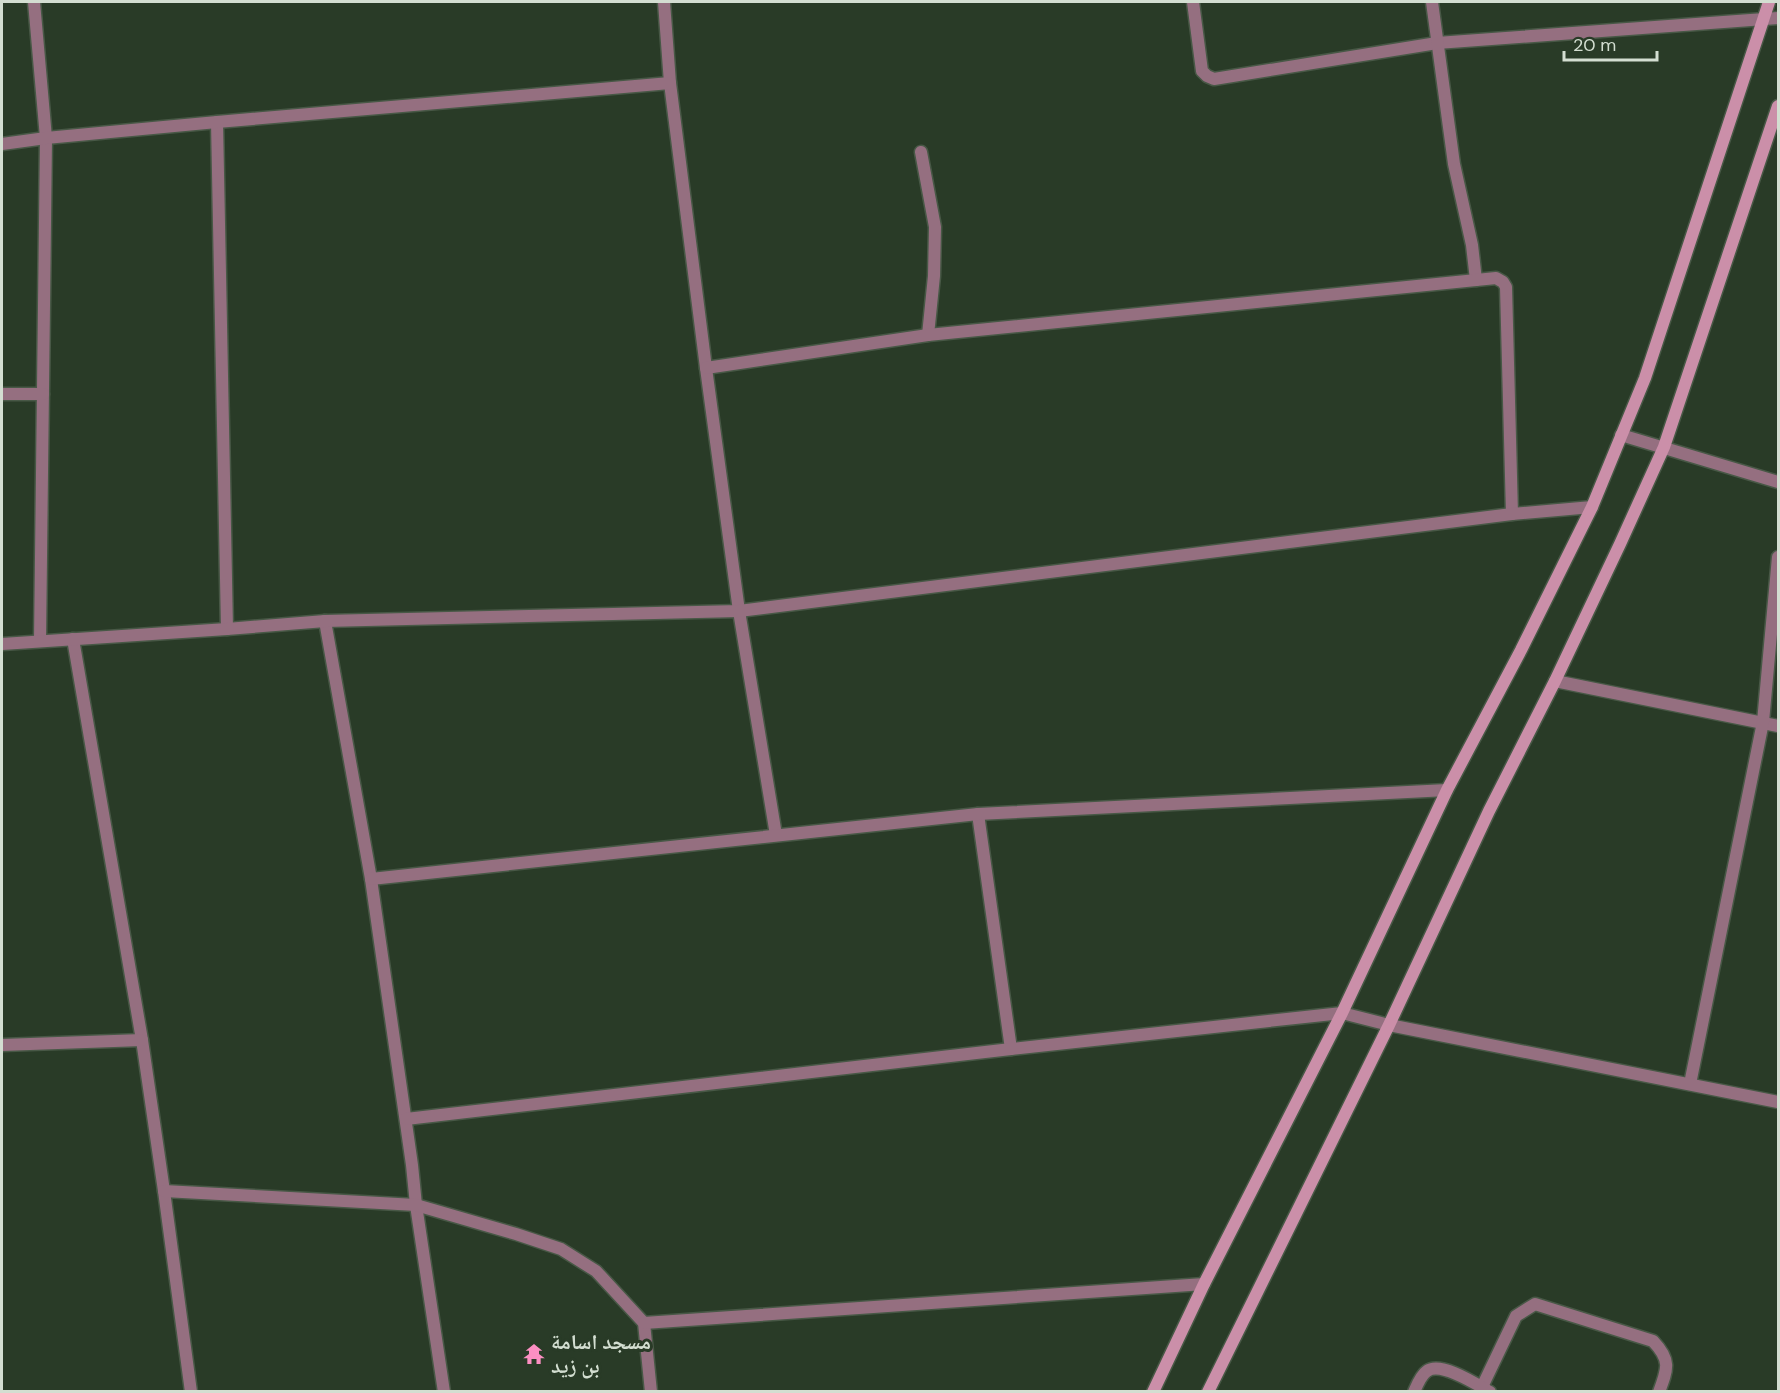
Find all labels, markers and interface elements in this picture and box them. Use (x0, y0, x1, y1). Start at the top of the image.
scale bar (1564, 24, 1657, 62)
text: 20 m (1573, 33, 1616, 57)
place label: مسجد اسامة بن زيد (551, 1328, 651, 1380)
temple icon: مسجد اسامة بن زيد (522, 1342, 546, 1366)

